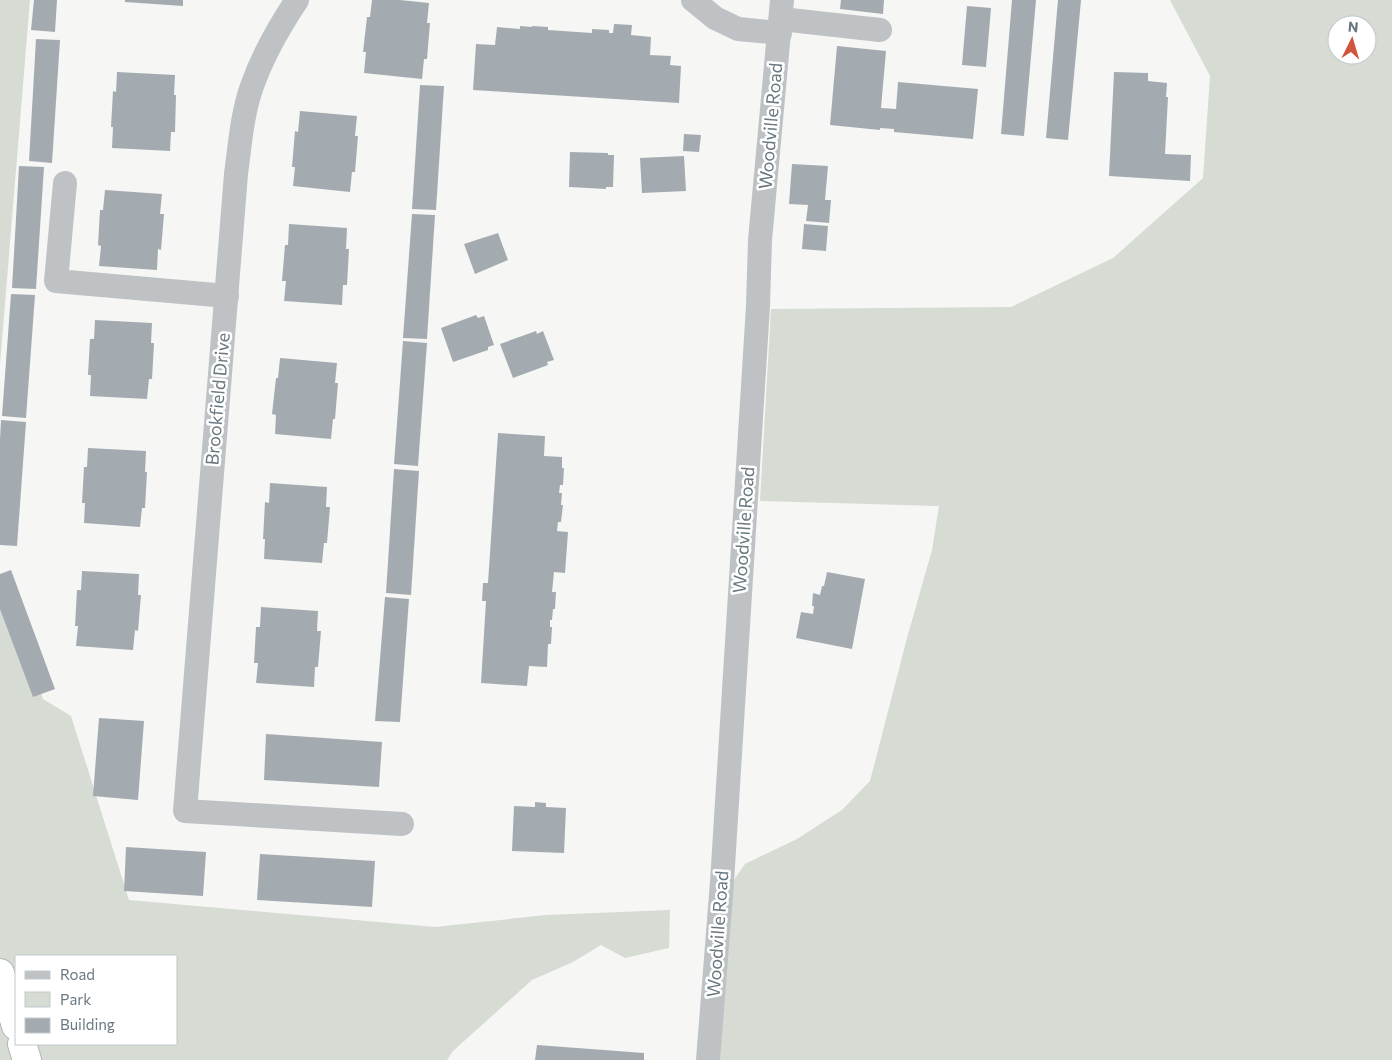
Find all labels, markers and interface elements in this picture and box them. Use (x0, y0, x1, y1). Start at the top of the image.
north arrow (1327, 15, 1377, 65)
text: N (1347, 18, 1359, 35)
street label: Woodville Road (754, 62, 786, 190)
street label: Brookfield Drive (200, 332, 234, 466)
street label: Woodville Road (728, 466, 758, 594)
street label: Woodville Road (702, 870, 732, 998)
legend (15, 955, 178, 1045)
text: Road (60, 965, 95, 983)
text: Park (60, 990, 91, 1008)
text: Building (60, 1015, 115, 1033)

